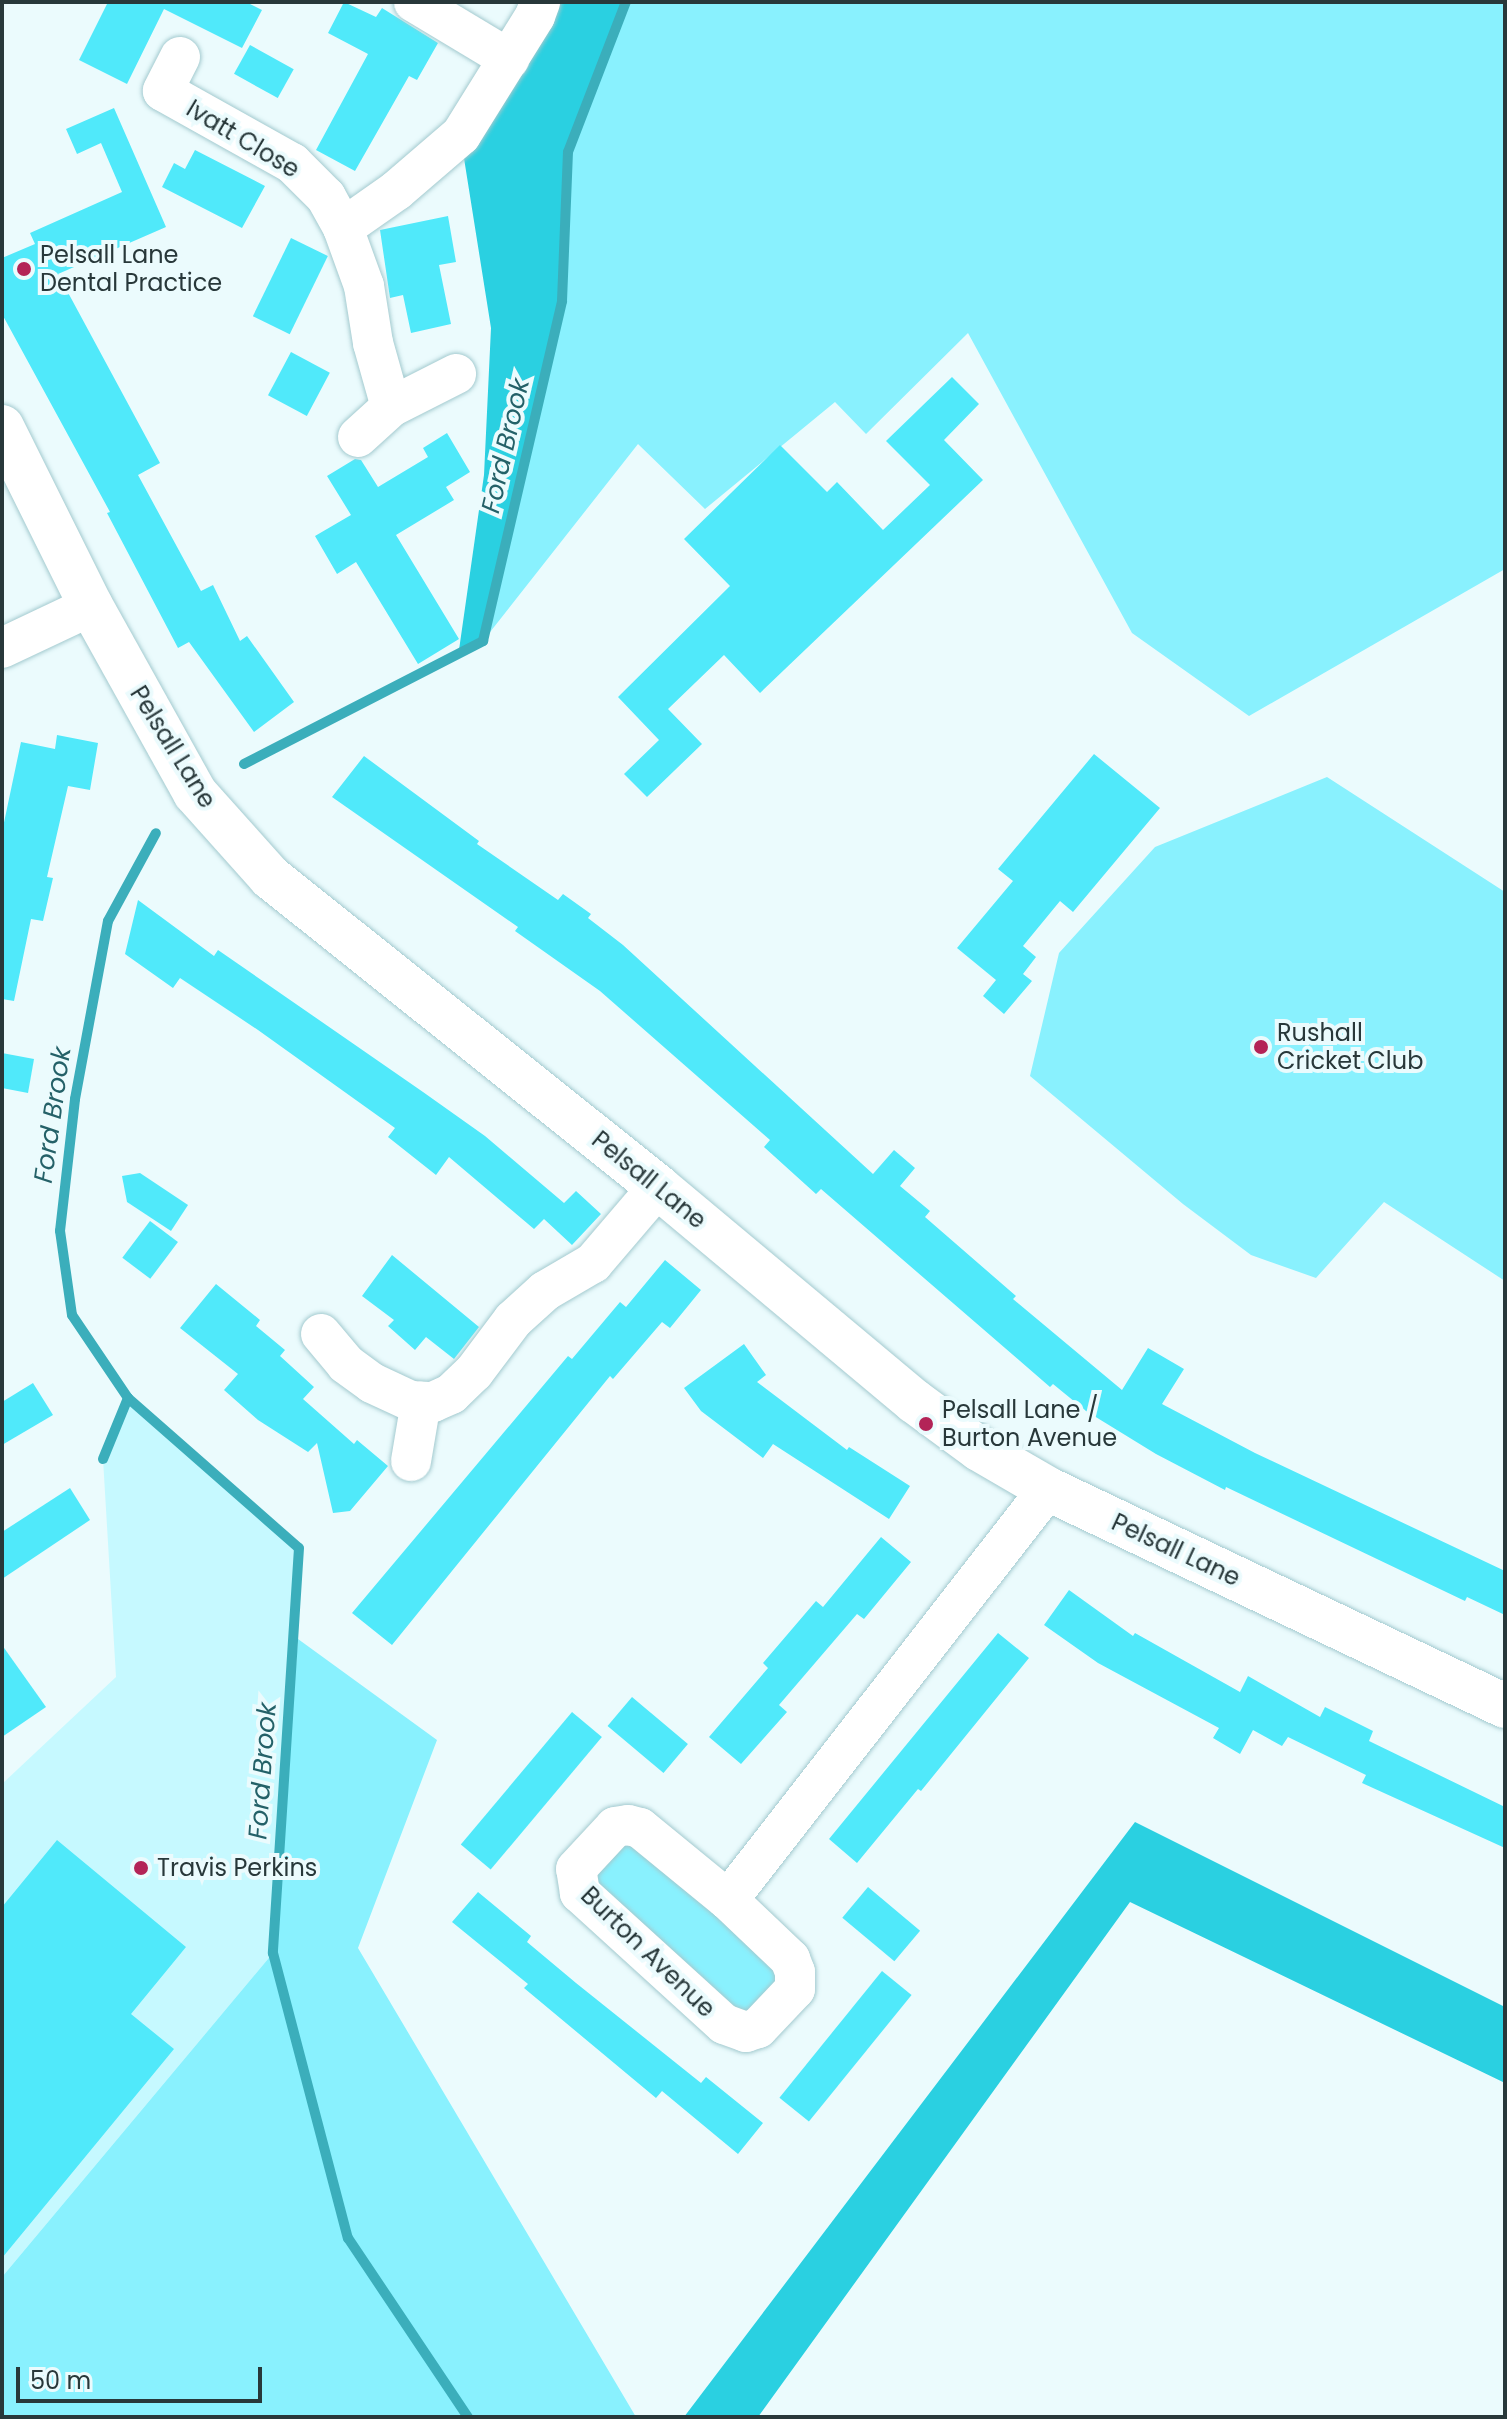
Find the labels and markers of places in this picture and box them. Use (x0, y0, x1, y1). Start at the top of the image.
place label: Pelsall Lane Dental Practice (40, 241, 222, 297)
marker: Pelsall Lane Dental Practice (15, 260, 33, 278)
place label: Rushall Cricket Club (1277, 1019, 1423, 1075)
marker: Rushall Cricket Club (1252, 1038, 1270, 1056)
place label: Pelsall Lane / Burton Avenue (942, 1396, 1117, 1452)
marker: Pelsall Lane / Burton Avenue (917, 1415, 935, 1433)
place label: Travis Perkins (157, 1854, 317, 1882)
marker: Travis Perkins (132, 1859, 150, 1877)

